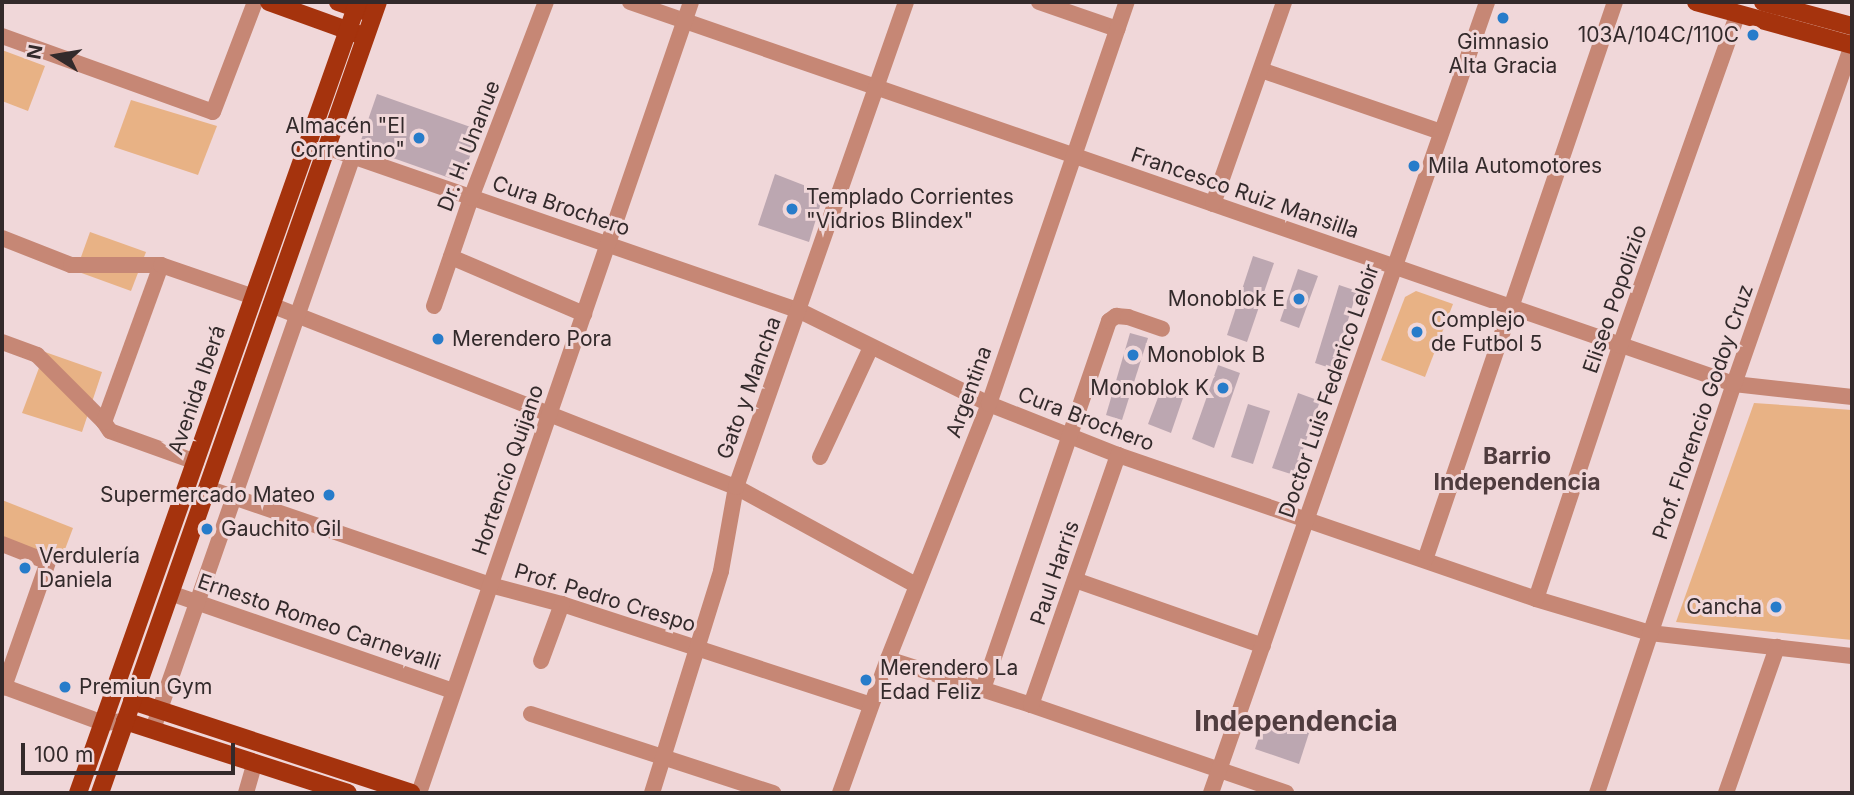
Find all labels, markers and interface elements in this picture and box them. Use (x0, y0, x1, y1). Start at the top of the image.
marker: Gimnasio Alta Gracia (1495, 10, 1511, 26)
north arrow (21, 21, 91, 91)
place label: 103A/104C/110C (1578, 22, 1739, 48)
marker: 103A/104C/110C (1745, 27, 1761, 43)
place label: Gimnasio Alta Gracia (1449, 29, 1557, 79)
text: N (22, 43, 48, 61)
street label: Dr. H. Unanue (432, 77, 506, 215)
place label: Almacén "El Correntino" (285, 113, 405, 163)
marker: Almacén "El Correntino" (411, 130, 427, 146)
street label: Francesco Ruiz Mansilla (1128, 142, 1362, 244)
place label: Mila Automotores (1428, 153, 1602, 179)
marker: Mila Automotores (1406, 158, 1422, 174)
street label: Cura Brochero (489, 171, 633, 241)
place label: Templado Corrientes "Vidrios Blindex" (806, 184, 1014, 234)
marker: Templado Corrientes "Vidrios Blindex" (784, 201, 800, 217)
street label: Eliseo Popolizio (1578, 221, 1652, 377)
street label: Doctor Luis Federico Leloir (1274, 261, 1384, 521)
street label: Prof. Florencio Godoy Cruz (1647, 281, 1759, 543)
place label: Monoblok E (1168, 286, 1285, 312)
marker: Monoblok E (1291, 291, 1307, 307)
place label: Complejo de Futbol 5 (1431, 307, 1542, 357)
street label: Gato y Mancha (712, 313, 786, 463)
street label: Avenida Iberá (163, 322, 231, 458)
marker: Complejo de Futbol 5 (1409, 324, 1425, 340)
place label: Merendero Pora (452, 326, 612, 352)
marker: Merendero Pora (430, 331, 446, 347)
place label: Monoblok B (1147, 342, 1265, 368)
street label: Argentina (941, 343, 997, 441)
marker: Monoblok B (1125, 347, 1141, 363)
place label: Monoblok K (1090, 375, 1209, 401)
marker: Monoblok K (1215, 380, 1231, 396)
street label: Hortencio Quijano (467, 381, 549, 559)
street label: Cura Brochero (1014, 381, 1158, 457)
district label: Barrio Independencia (1433, 442, 1601, 496)
place label: Supermercado Mateo (100, 482, 315, 508)
marker: Supermercado Mateo (321, 487, 337, 503)
place label: Gauchito Gil (221, 516, 341, 542)
street label: Paul Harris (1025, 518, 1085, 628)
marker: Gauchito Gil (199, 521, 215, 537)
place label: Verdulería Daniela (39, 543, 140, 593)
street label: Prof. Pedro Crespo (511, 558, 699, 638)
marker: Verdulería Daniela (17, 560, 33, 576)
street label: Ernesto Romeo Carnevalli (194, 569, 444, 675)
place label: Cancha (1686, 594, 1762, 620)
marker: Cancha (1768, 599, 1784, 615)
place label: Merendero La Edad Feliz (880, 655, 1018, 705)
marker: Merendero La Edad Feliz (858, 672, 874, 688)
place label: Premiun Gym (79, 674, 212, 700)
marker: Premiun Gym (57, 679, 73, 695)
district label: Independencia (1194, 704, 1398, 738)
scale bar (24, 728, 238, 772)
text: 100 m (34, 742, 93, 767)

